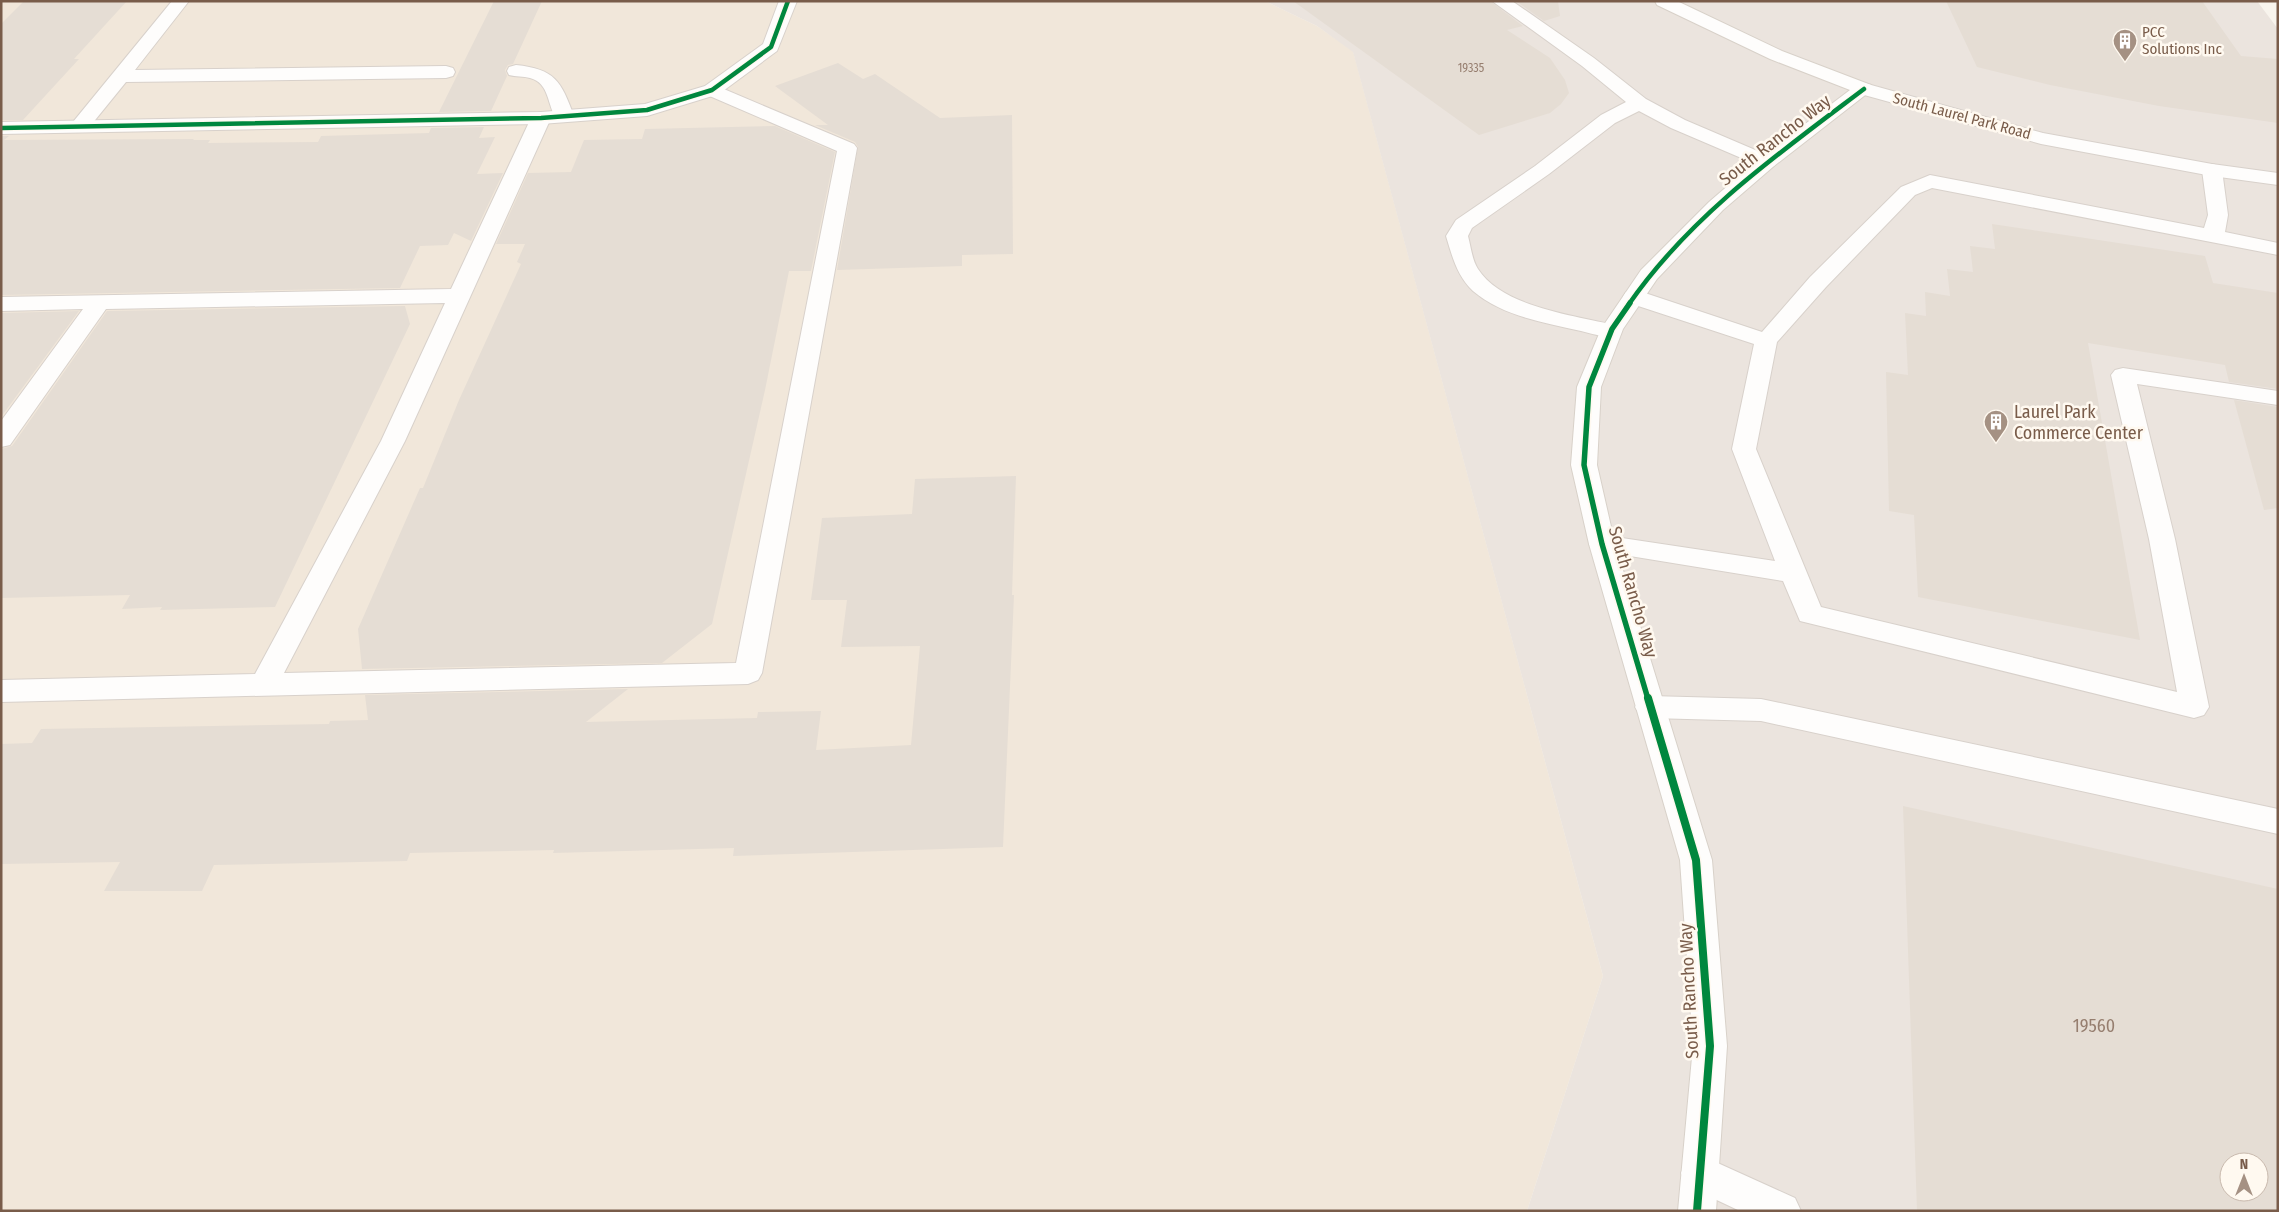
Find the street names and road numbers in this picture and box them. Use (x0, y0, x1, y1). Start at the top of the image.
street label: South Laurel Park Road (1891, 89, 2033, 143)
street label: South Rancho Way (1715, 90, 1835, 190)
street label: South Rancho Way (1604, 524, 1662, 660)
street label: South Rancho Way (1674, 923, 1704, 1059)

